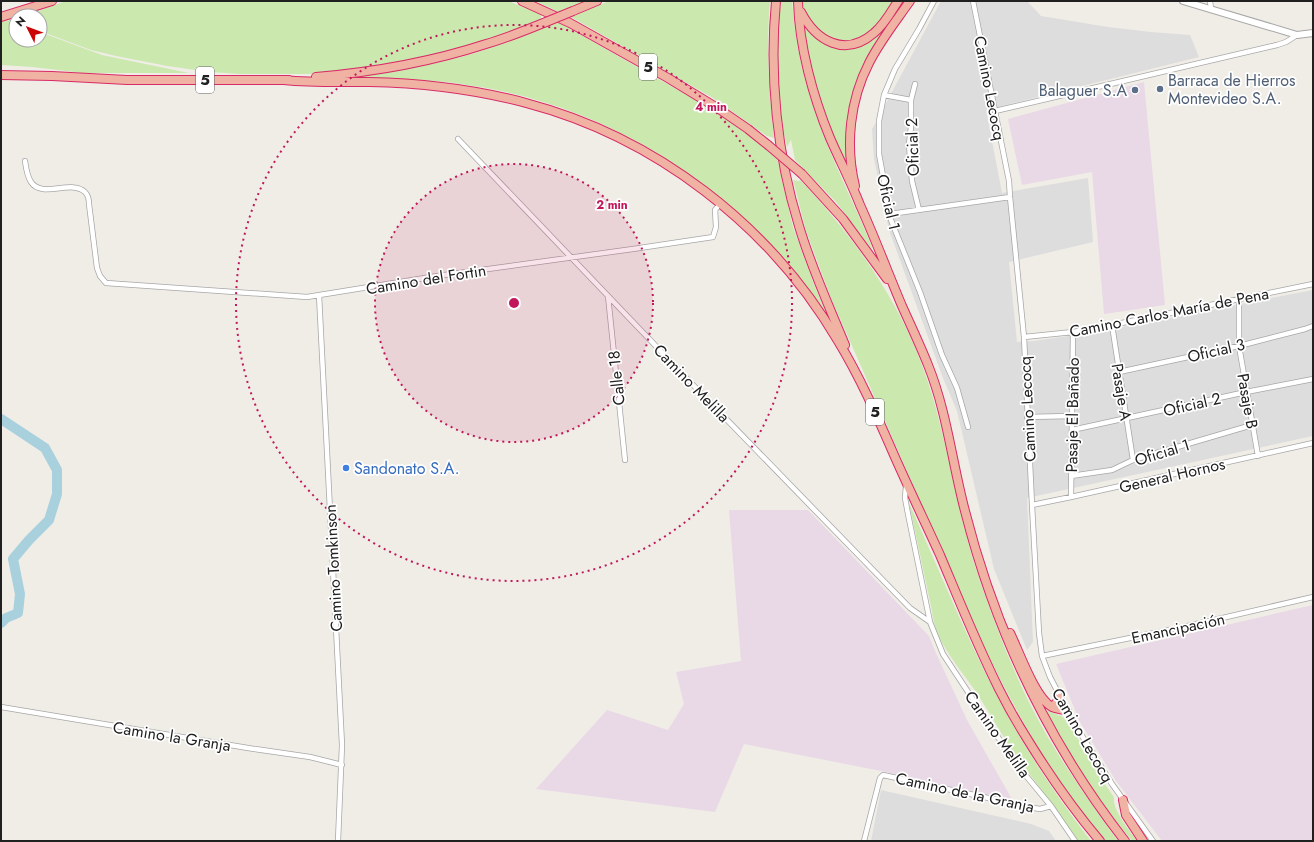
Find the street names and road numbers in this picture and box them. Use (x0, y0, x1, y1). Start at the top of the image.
street label: Camino Lecocq (968, 34, 1011, 142)
road number: 5 (639, 54, 657, 80)
road number: 5 (196, 67, 214, 93)
street label: Oficial 2 (900, 117, 925, 177)
street label: Oficial 1 (871, 172, 906, 232)
street label: Camino del Fortin (364, 259, 488, 300)
street label: Camino Carlos María de Pena (1067, 282, 1271, 343)
street label: Oficial 3 (1185, 333, 1247, 368)
street label: Camino Melilla (648, 339, 735, 428)
street label: Calle 18 (602, 349, 631, 406)
street label: Camino Lecocq (1013, 356, 1042, 462)
street label: Pasaje El Bañado (1060, 357, 1085, 473)
street label: Pasaje A (1106, 362, 1137, 423)
street label: Pasaje B (1231, 371, 1264, 431)
street label: Oficial 2 (1161, 387, 1223, 422)
road number: 5 (866, 399, 884, 425)
street label: Oficial 1 (1132, 433, 1193, 472)
street label: General Hornos (1117, 452, 1227, 499)
street label: Camino Tomkinson (319, 504, 348, 632)
street label: Emancipación (1129, 607, 1227, 650)
street label: Camino Lecocq (1046, 684, 1119, 787)
street label: Camino Melilla (959, 686, 1036, 782)
street label: Camino la Granja (111, 716, 233, 757)
street label: Camino de la Granja (893, 767, 1036, 818)

